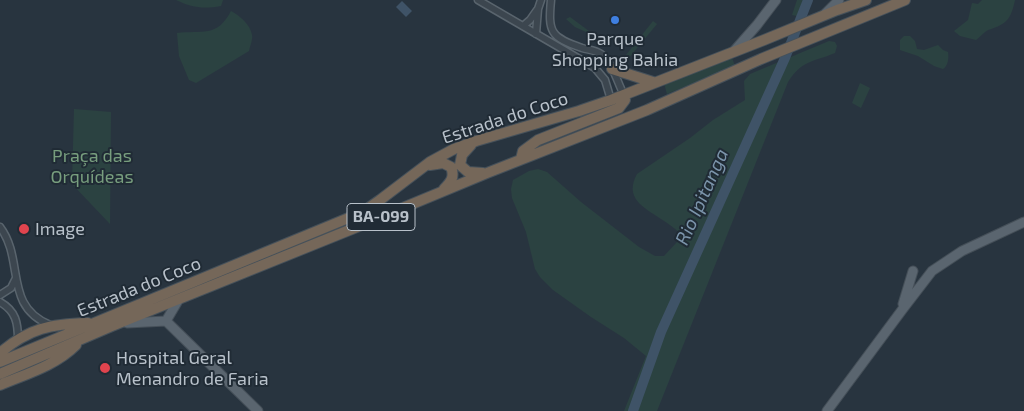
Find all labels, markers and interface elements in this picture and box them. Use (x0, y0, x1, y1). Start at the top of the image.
marker: Parque Shopping Bahia (609, 14, 621, 26)
place label: Parque Shopping Bahia (552, 28, 678, 70)
street label: Estrada do Coco (439, 87, 571, 149)
park label: Praça das Orquídeas (50, 145, 134, 188)
water label: Rio Ipitanga (671, 145, 733, 249)
road number: BA-099 (347, 203, 415, 230)
place label: Image (35, 218, 85, 240)
marker: Image (17, 222, 31, 236)
street label: Estrada do Coco (74, 252, 204, 322)
place label: Hospital Geral Menandro de Faria (116, 347, 269, 389)
marker: Hospital Geral Menandro de Faria (98, 361, 112, 375)

